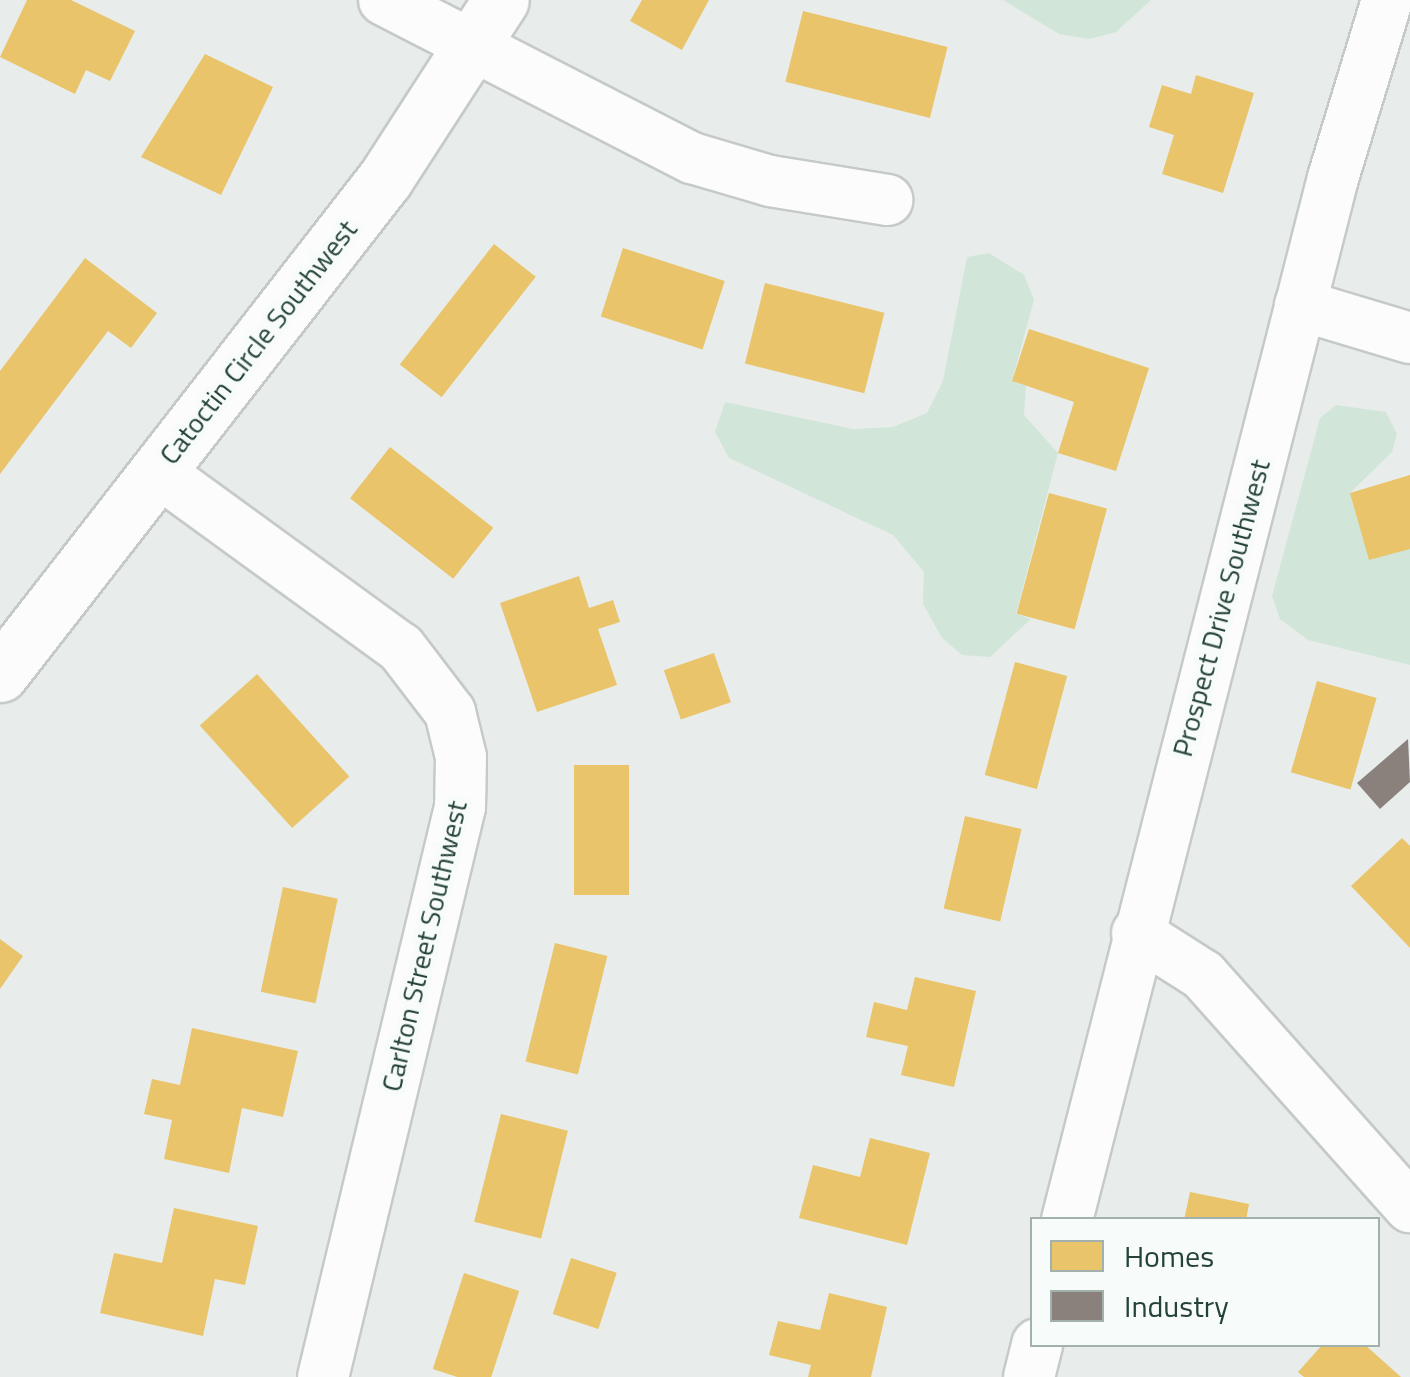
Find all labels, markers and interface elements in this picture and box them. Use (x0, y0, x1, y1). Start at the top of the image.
street label: Catoctin Circle Southwest (152, 213, 364, 471)
street label: Prospect Drive Southwest (1165, 456, 1277, 760)
street label: Carlton Street Southwest (374, 797, 474, 1095)
legend (1030, 1217, 1380, 1347)
text: Homes (1124, 1233, 1214, 1279)
text: Industry (1124, 1283, 1229, 1329)

